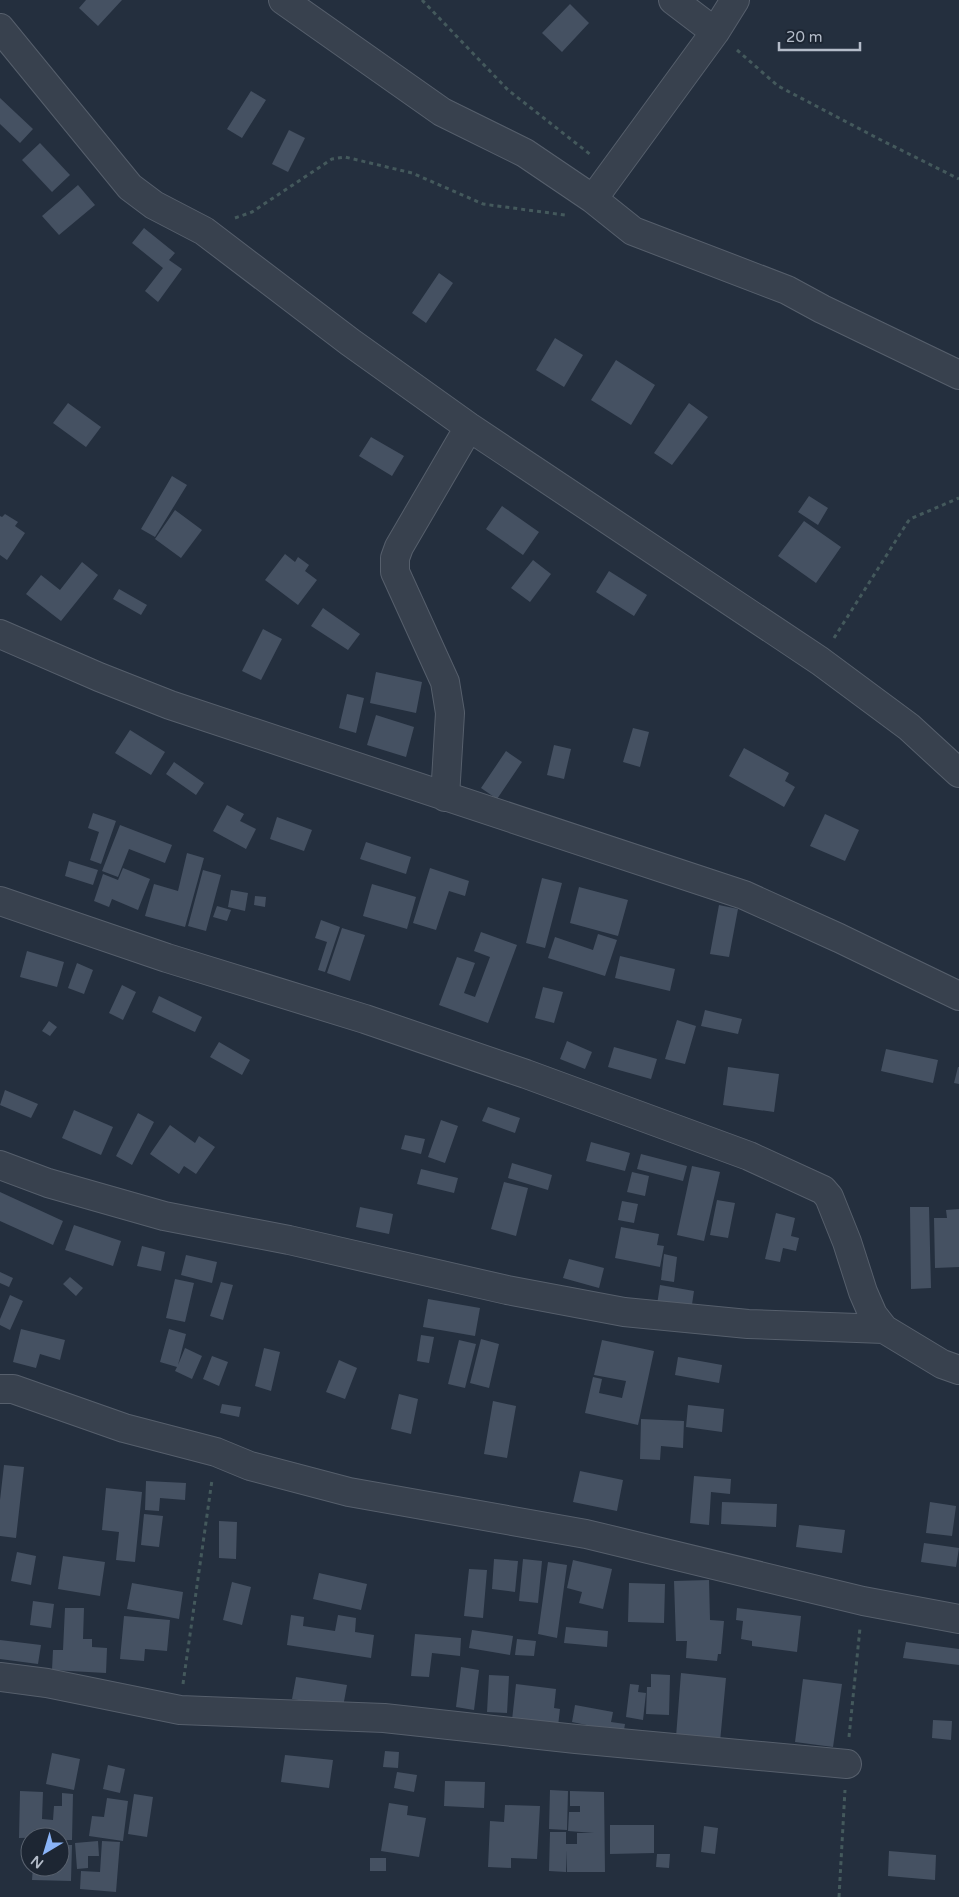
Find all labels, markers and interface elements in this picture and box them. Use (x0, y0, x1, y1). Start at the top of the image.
scale bar (779, 20, 860, 52)
text: 20 m (786, 28, 823, 46)
north arrow (20, 1827, 70, 1877)
text: N (28, 1852, 47, 1872)

